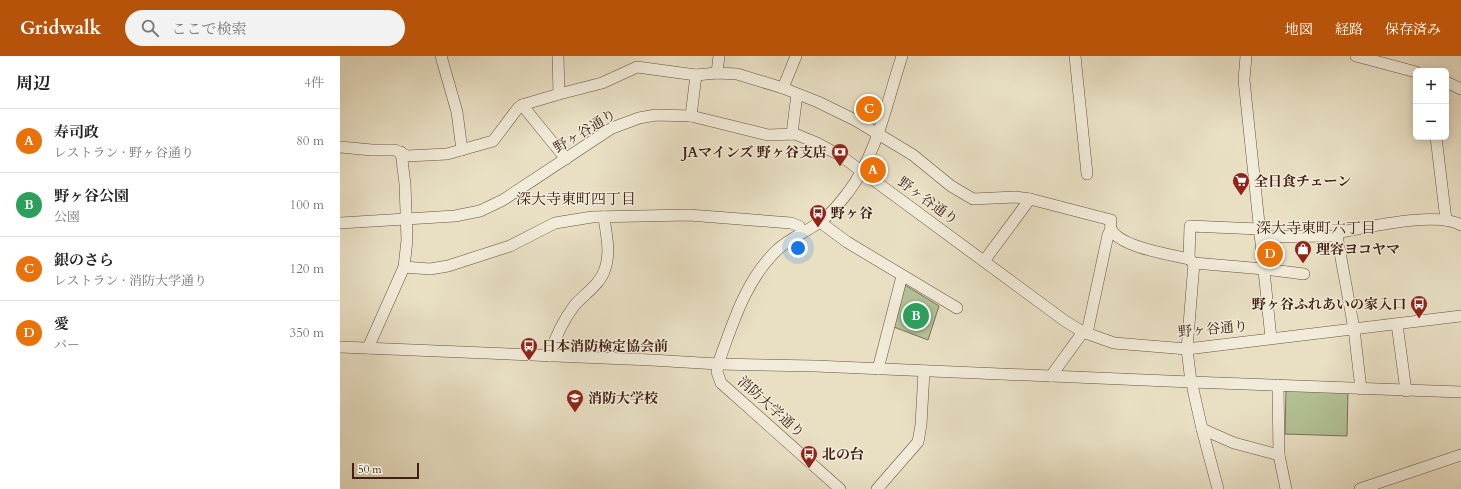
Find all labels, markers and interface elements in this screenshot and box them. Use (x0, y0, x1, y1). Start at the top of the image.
search box (125, 10, 405, 46)
text: Gridwalk (20, 15, 101, 41)
icon: search (139, 17, 161, 39)
text: ここで検索 (171, 19, 246, 39)
text: 地図 (1285, 20, 1313, 39)
text: 経路 (1335, 20, 1363, 39)
text: 保存済み (1385, 20, 1441, 39)
map controls (1413, 68, 1449, 140)
button: + (1413, 68, 1449, 104)
text: 周辺 (16, 72, 50, 95)
text: 4件 (304, 74, 324, 92)
pin: C (856, 94, 882, 124)
button: − (1413, 104, 1449, 140)
street label: 野ヶ谷通り (550, 105, 620, 157)
text: 寿司政 (54, 122, 99, 142)
text: A (24, 132, 34, 150)
text: 80 m (296, 132, 324, 150)
bank icon: JAマインズ 野ヶ谷支店 (830, 142, 850, 167)
place label: JAマインズ 野ヶ谷支店 (681, 143, 827, 162)
text: レストラン · 野ヶ谷通り (54, 144, 194, 162)
pin: A (860, 155, 886, 185)
supermarket icon: 全日食チェーン (1231, 171, 1251, 196)
place label: 全日食チェーン (1254, 172, 1351, 191)
street label: 野ヶ谷通り (894, 173, 962, 229)
text: 野ヶ谷公園 (54, 186, 129, 206)
district label: 深大寺東町四丁目 (516, 189, 636, 209)
text: B (24, 196, 34, 214)
text: 100 m (290, 196, 324, 214)
bus stop icon: 野ヶ谷 (808, 203, 828, 228)
place label: 野ヶ谷 (831, 204, 873, 223)
text: 公園 (54, 208, 80, 226)
district label: 深大寺東町六丁目 (1256, 218, 1376, 238)
your location (788, 238, 808, 258)
pin: D (1257, 239, 1283, 269)
shop icon: 理容ヨコヤマ (1293, 239, 1313, 264)
place label: 理容ヨコヤマ (1316, 240, 1400, 259)
text: 銀のさら (54, 250, 114, 270)
text: C (24, 260, 34, 278)
text: 120 m (290, 260, 324, 278)
text: レストラン · 消防大学通り (54, 272, 207, 290)
bus stop icon: 野ヶ谷ふれあいの家入口 (1409, 294, 1429, 319)
place label: 野ヶ谷ふれあいの家入口 (1252, 295, 1406, 314)
pin: B (903, 301, 929, 331)
text: 愛 (54, 314, 69, 334)
street label: 野ヶ谷通り (1177, 316, 1249, 342)
text: D (23, 324, 35, 342)
text: 350 m (290, 324, 324, 342)
text: バー (54, 336, 80, 354)
bus stop icon: 日本消防検定協会前 (519, 336, 539, 361)
place label: 日本消防検定協会前 (542, 337, 668, 356)
street label: 消防大学通り (733, 372, 809, 442)
school or university icon: 消防大学校 (565, 388, 585, 413)
place label: 消防大学校 (588, 389, 658, 408)
bus stop icon: 北の台 (799, 444, 819, 469)
place label: 北の台 (822, 445, 864, 464)
scale bar (352, 461, 419, 480)
text: 50 m (358, 462, 382, 477)

